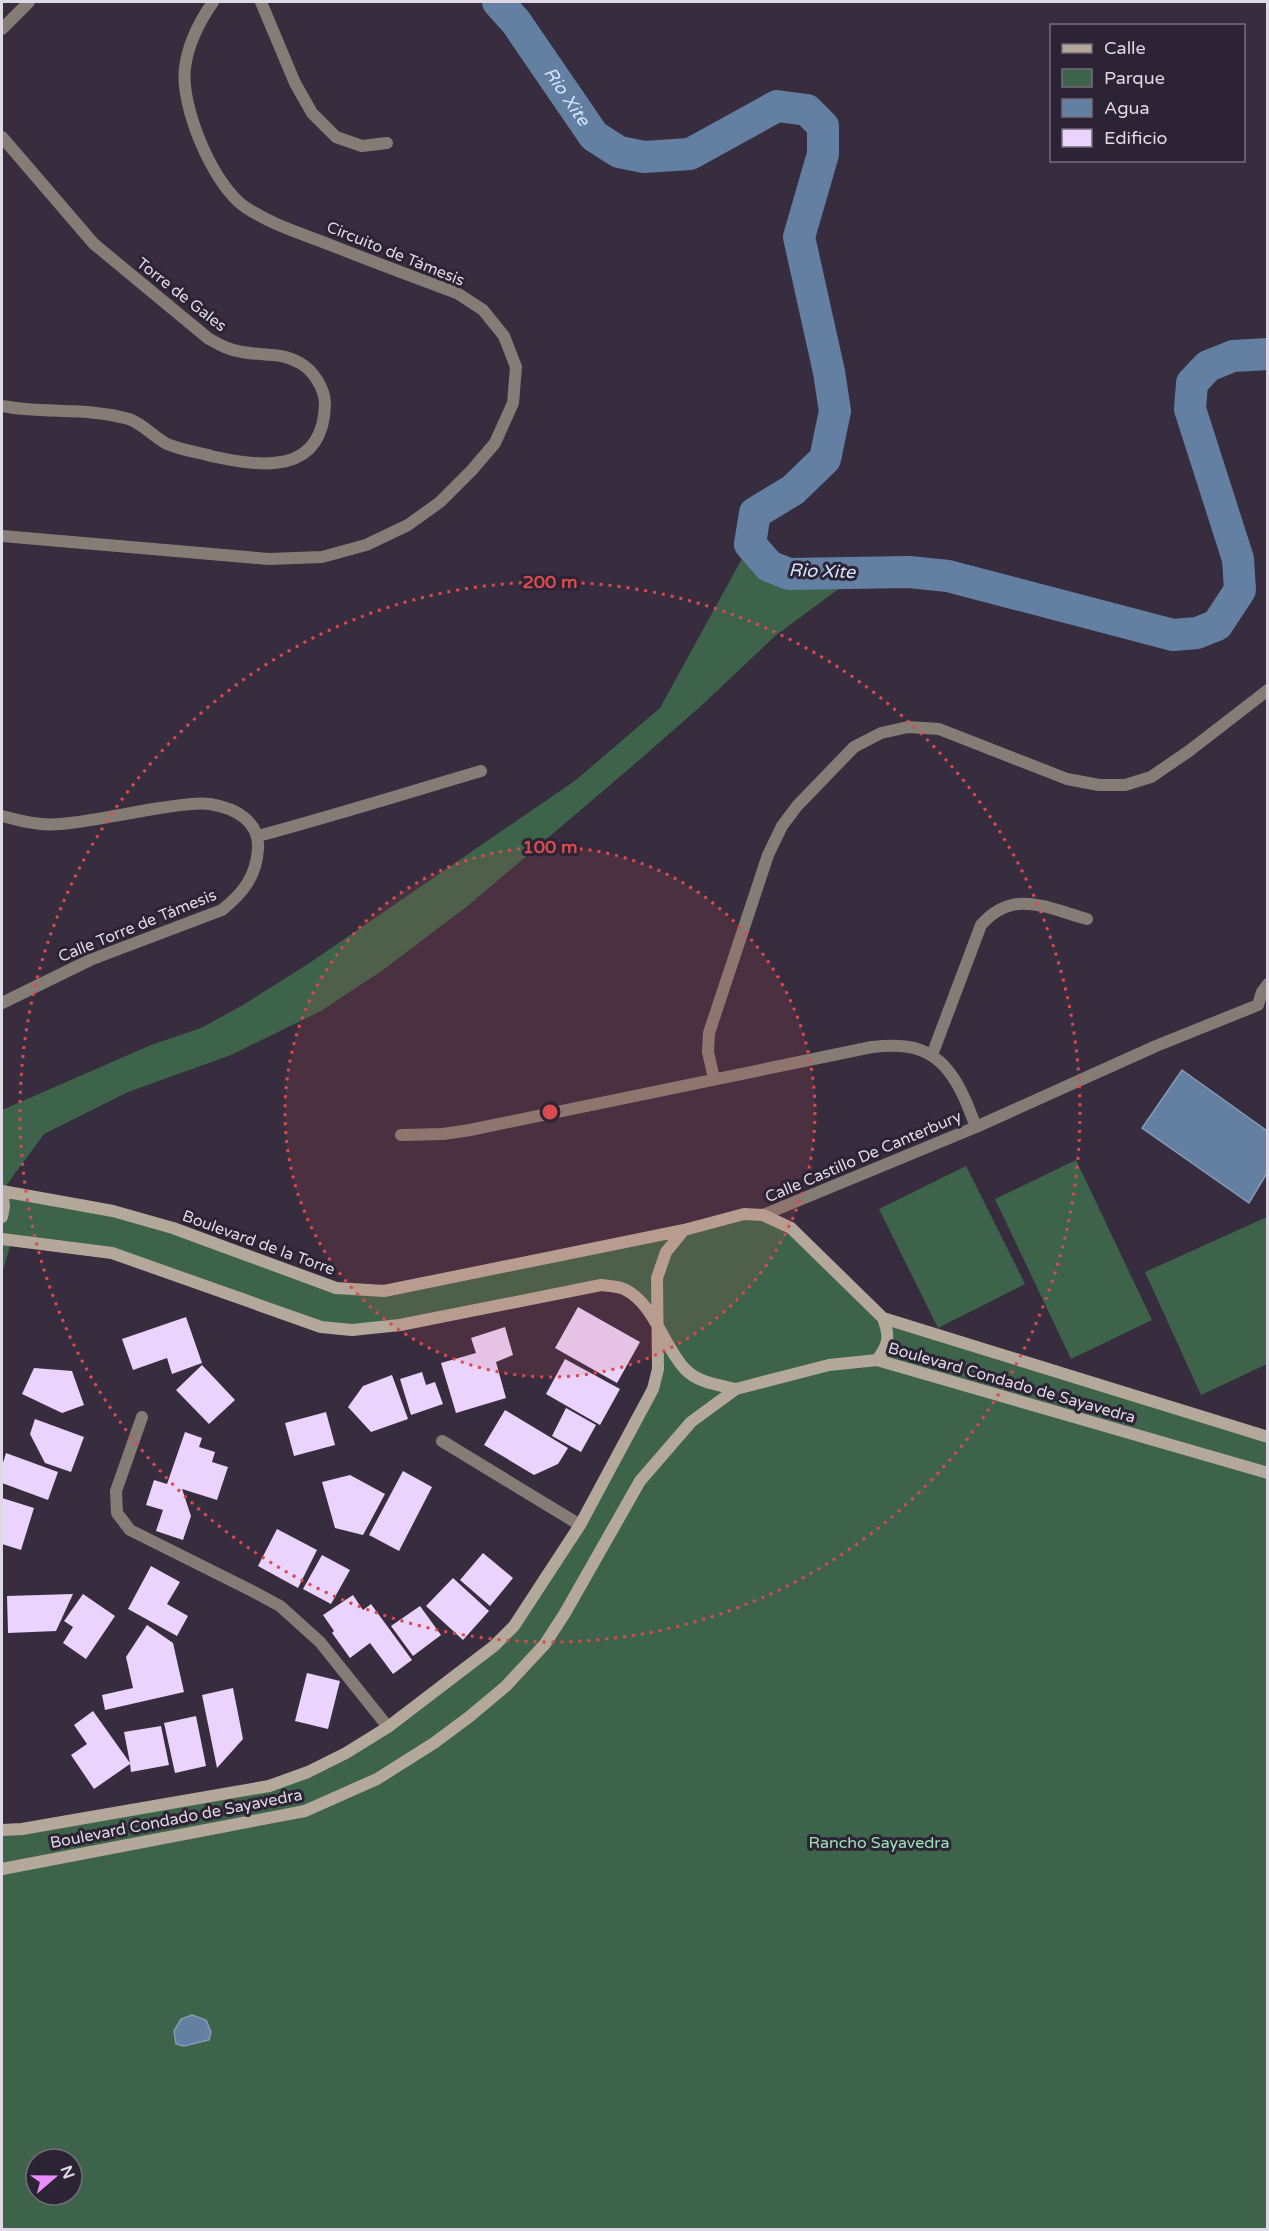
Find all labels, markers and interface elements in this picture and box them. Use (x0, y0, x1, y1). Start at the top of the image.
legend (1050, 24, 1245, 162)
text: Calle (1104, 37, 1146, 59)
water label: Rio Xite (539, 63, 595, 131)
text: Parque (1104, 67, 1165, 89)
text: Agua (1104, 97, 1150, 119)
text: Edificio (1104, 127, 1168, 149)
street label: Circuito de Támesis (324, 217, 468, 291)
street label: Torre de Gales (132, 253, 230, 336)
water label: Rio Xite (788, 559, 856, 583)
text: 200 m (522, 571, 578, 593)
text: 100 m (522, 836, 578, 858)
street label: Calle Torre de Támesis (55, 885, 219, 967)
centre of rings (540, 1102, 560, 1122)
street label: Calle Castillo De Canterbury (762, 1106, 965, 1207)
street label: Boulevard de la Torre (180, 1206, 338, 1280)
street label: Boulevard Condado de Sayavedra (886, 1338, 1138, 1428)
street label: Boulevard Condado de Sayavedra (48, 1785, 304, 1853)
park label: Rancho Sayavedra (809, 1833, 949, 1853)
north arrow (24, 2147, 84, 2207)
text: N (56, 2163, 79, 2182)

